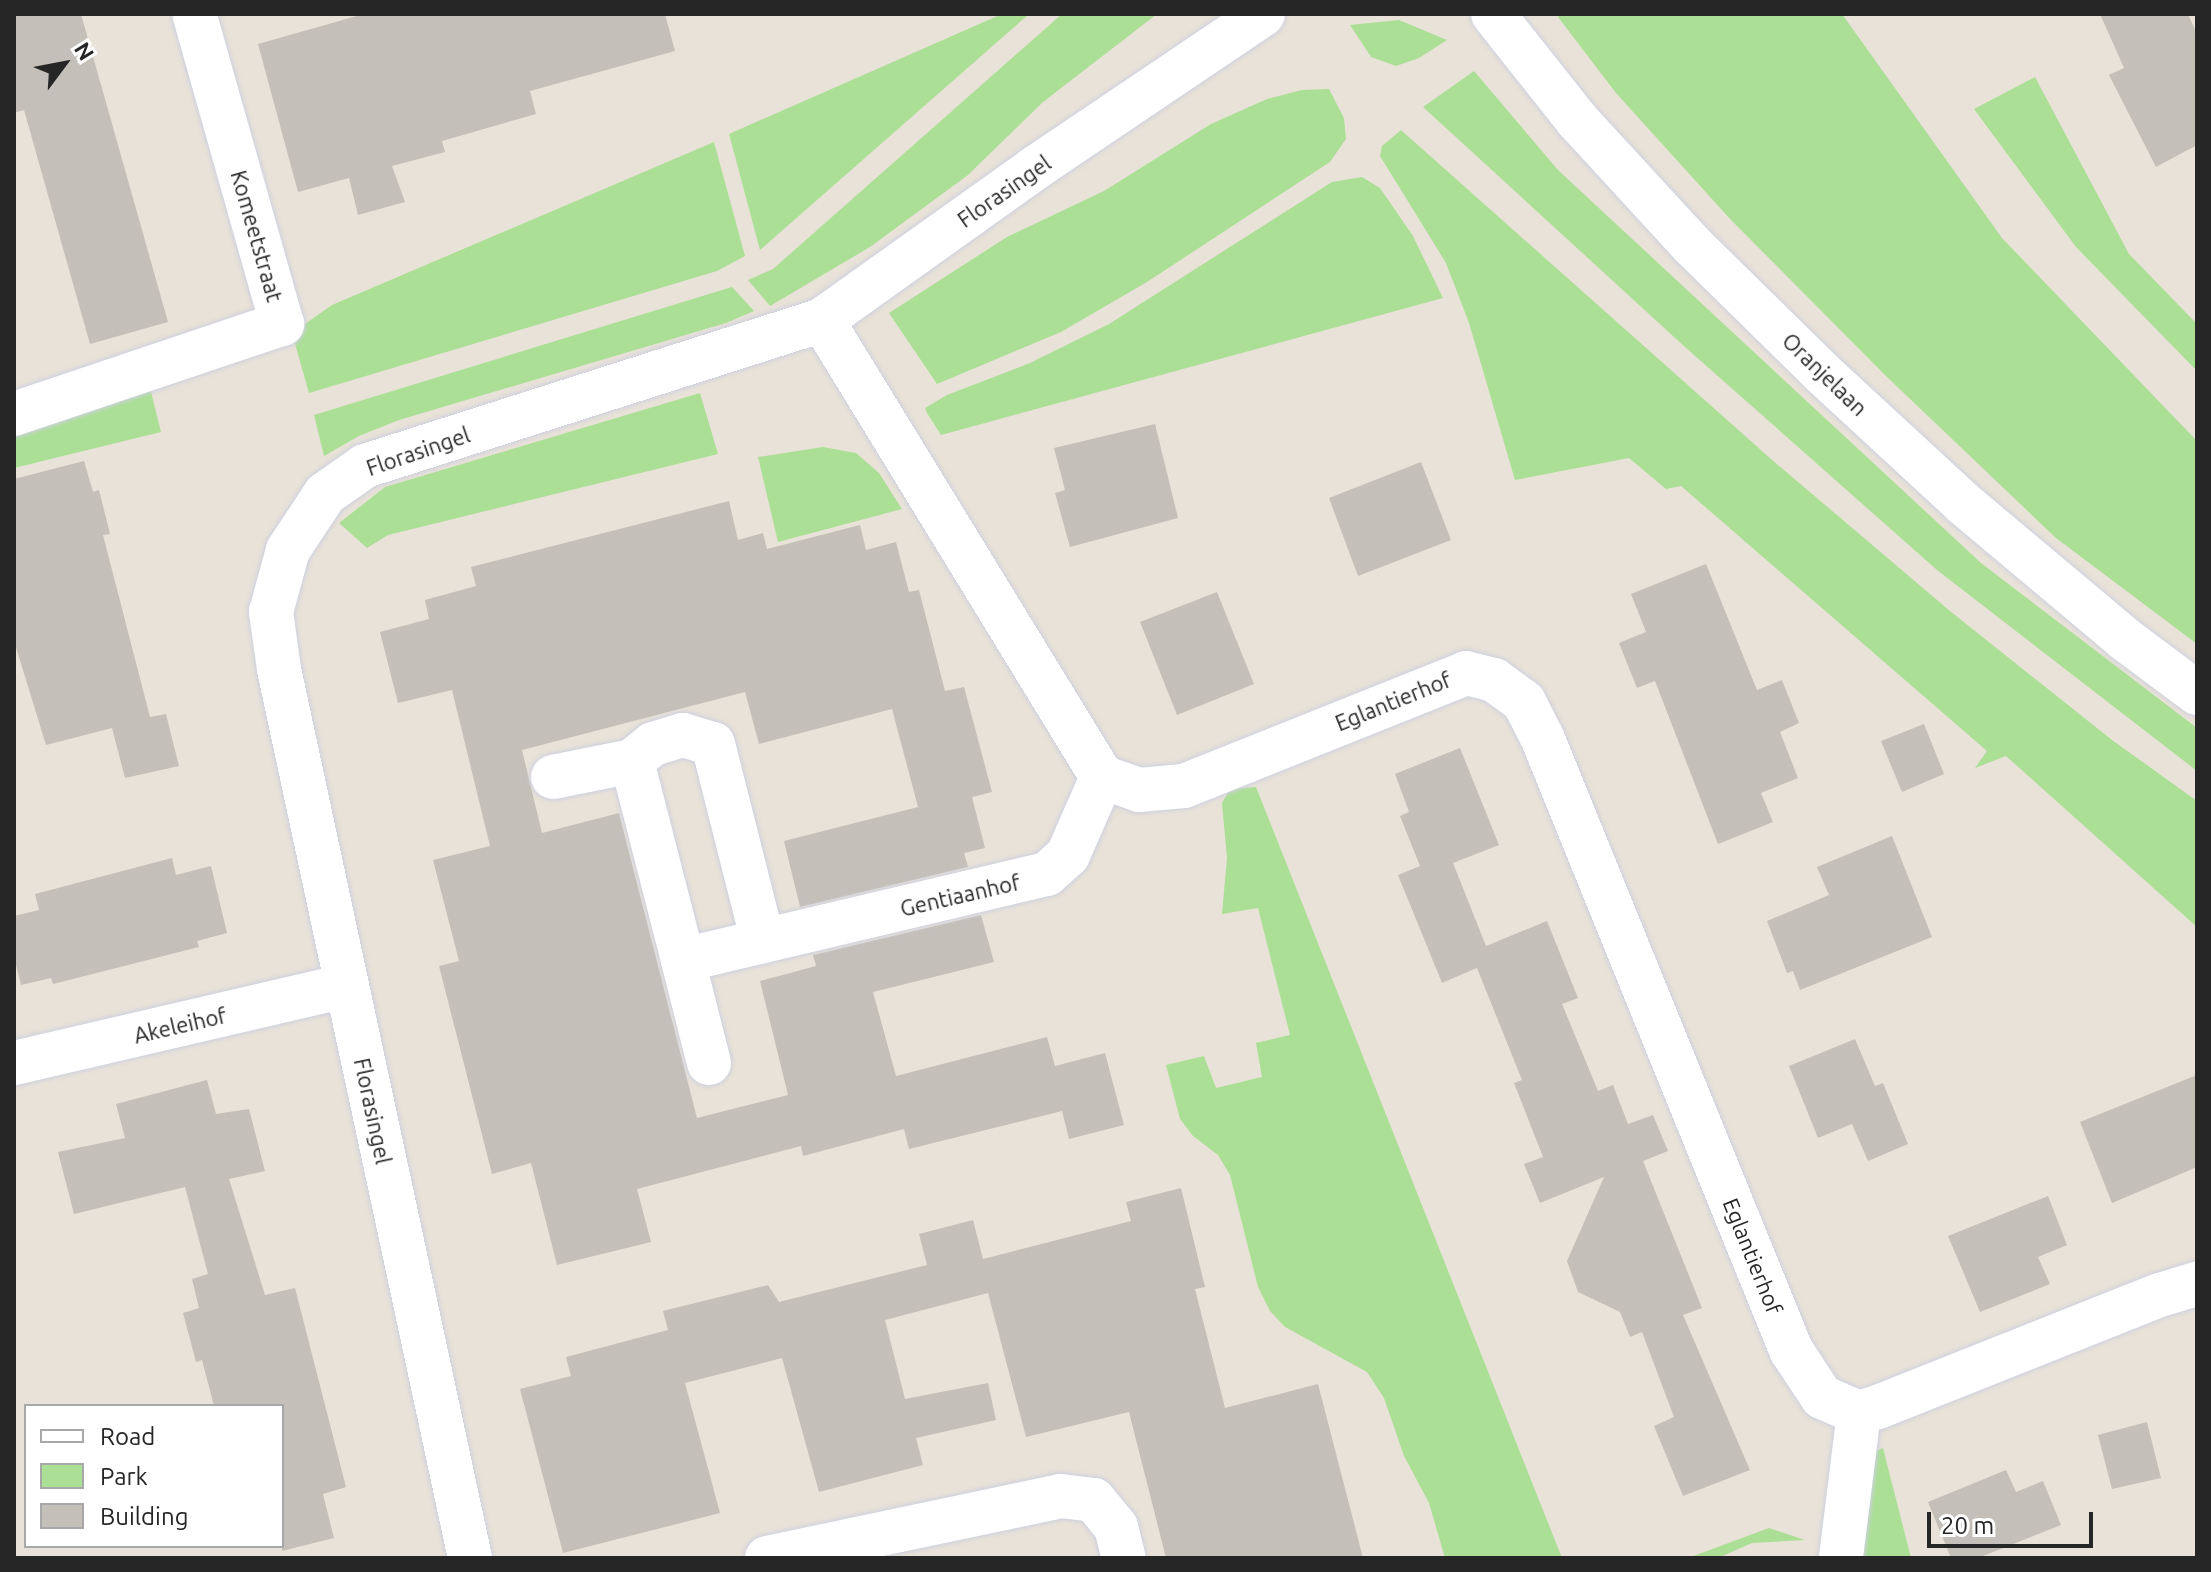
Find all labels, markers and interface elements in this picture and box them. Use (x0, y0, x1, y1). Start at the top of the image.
north arrow (24, 24, 104, 104)
text: N (70, 37, 100, 65)
street label: Florasingel (952, 149, 1056, 233)
street label: Komeetstraat (226, 167, 288, 305)
street label: Oranjelaan (1777, 327, 1873, 421)
street label: Florasingel (363, 421, 473, 481)
street label: Eglantierhof (1331, 666, 1455, 736)
street label: Gentiaanhof (897, 868, 1023, 922)
street label: Akeleihof (131, 1002, 229, 1048)
street label: Florasingel (349, 1056, 397, 1166)
street label: Eglantierhof (1718, 1194, 1788, 1318)
legend (24, 1404, 284, 1548)
text: Road (100, 1423, 155, 1450)
text: Park (100, 1463, 148, 1490)
scale bar (1931, 1496, 2097, 1546)
text: Building (100, 1503, 188, 1530)
text: 20 m (1941, 1512, 1994, 1539)

